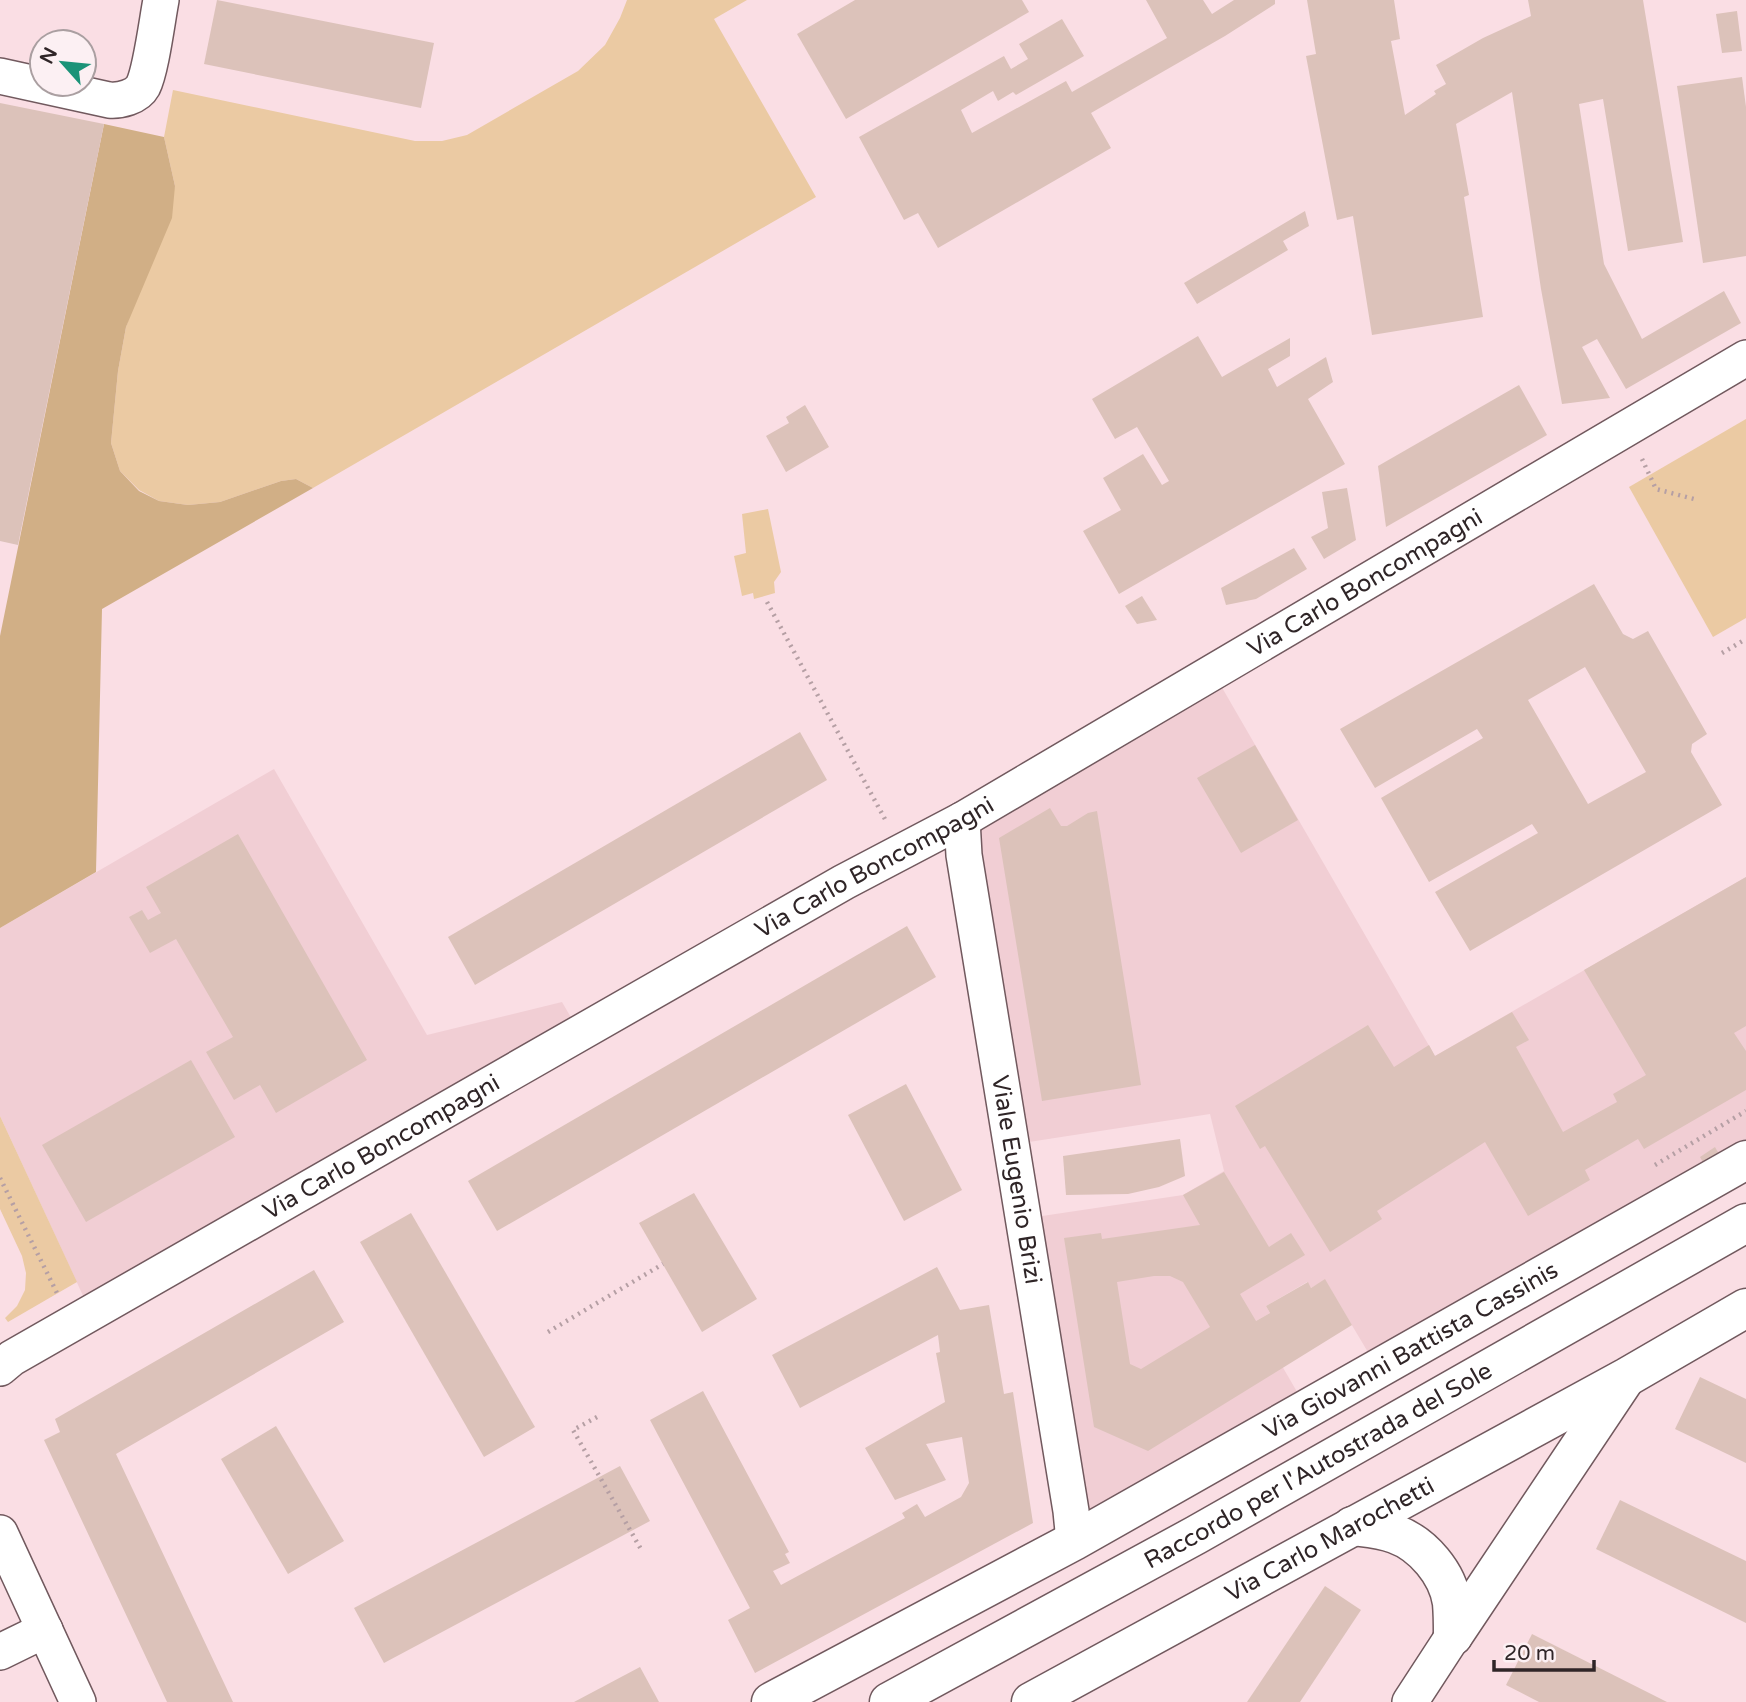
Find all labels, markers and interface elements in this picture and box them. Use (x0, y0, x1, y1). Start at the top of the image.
north arrow (28, 28, 98, 98)
text: N (35, 44, 62, 68)
street label: Via Carlo Boncompagni (1242, 502, 1488, 663)
street label: Via Carlo Boncompagni (750, 790, 999, 944)
street label: Via Carlo Boncompagni (258, 1068, 505, 1226)
street label: Viale Eugenio Brizi (986, 1073, 1048, 1286)
street label: Via Giovanni Battista Cassinis (1258, 1255, 1563, 1445)
street label: Raccordo per l'Autostrada del Sole (1139, 1356, 1497, 1575)
street label: Via Carlo Marochetti (1220, 1471, 1439, 1608)
scale bar (1494, 1628, 1594, 1672)
text: 20 m (1504, 1641, 1555, 1666)

